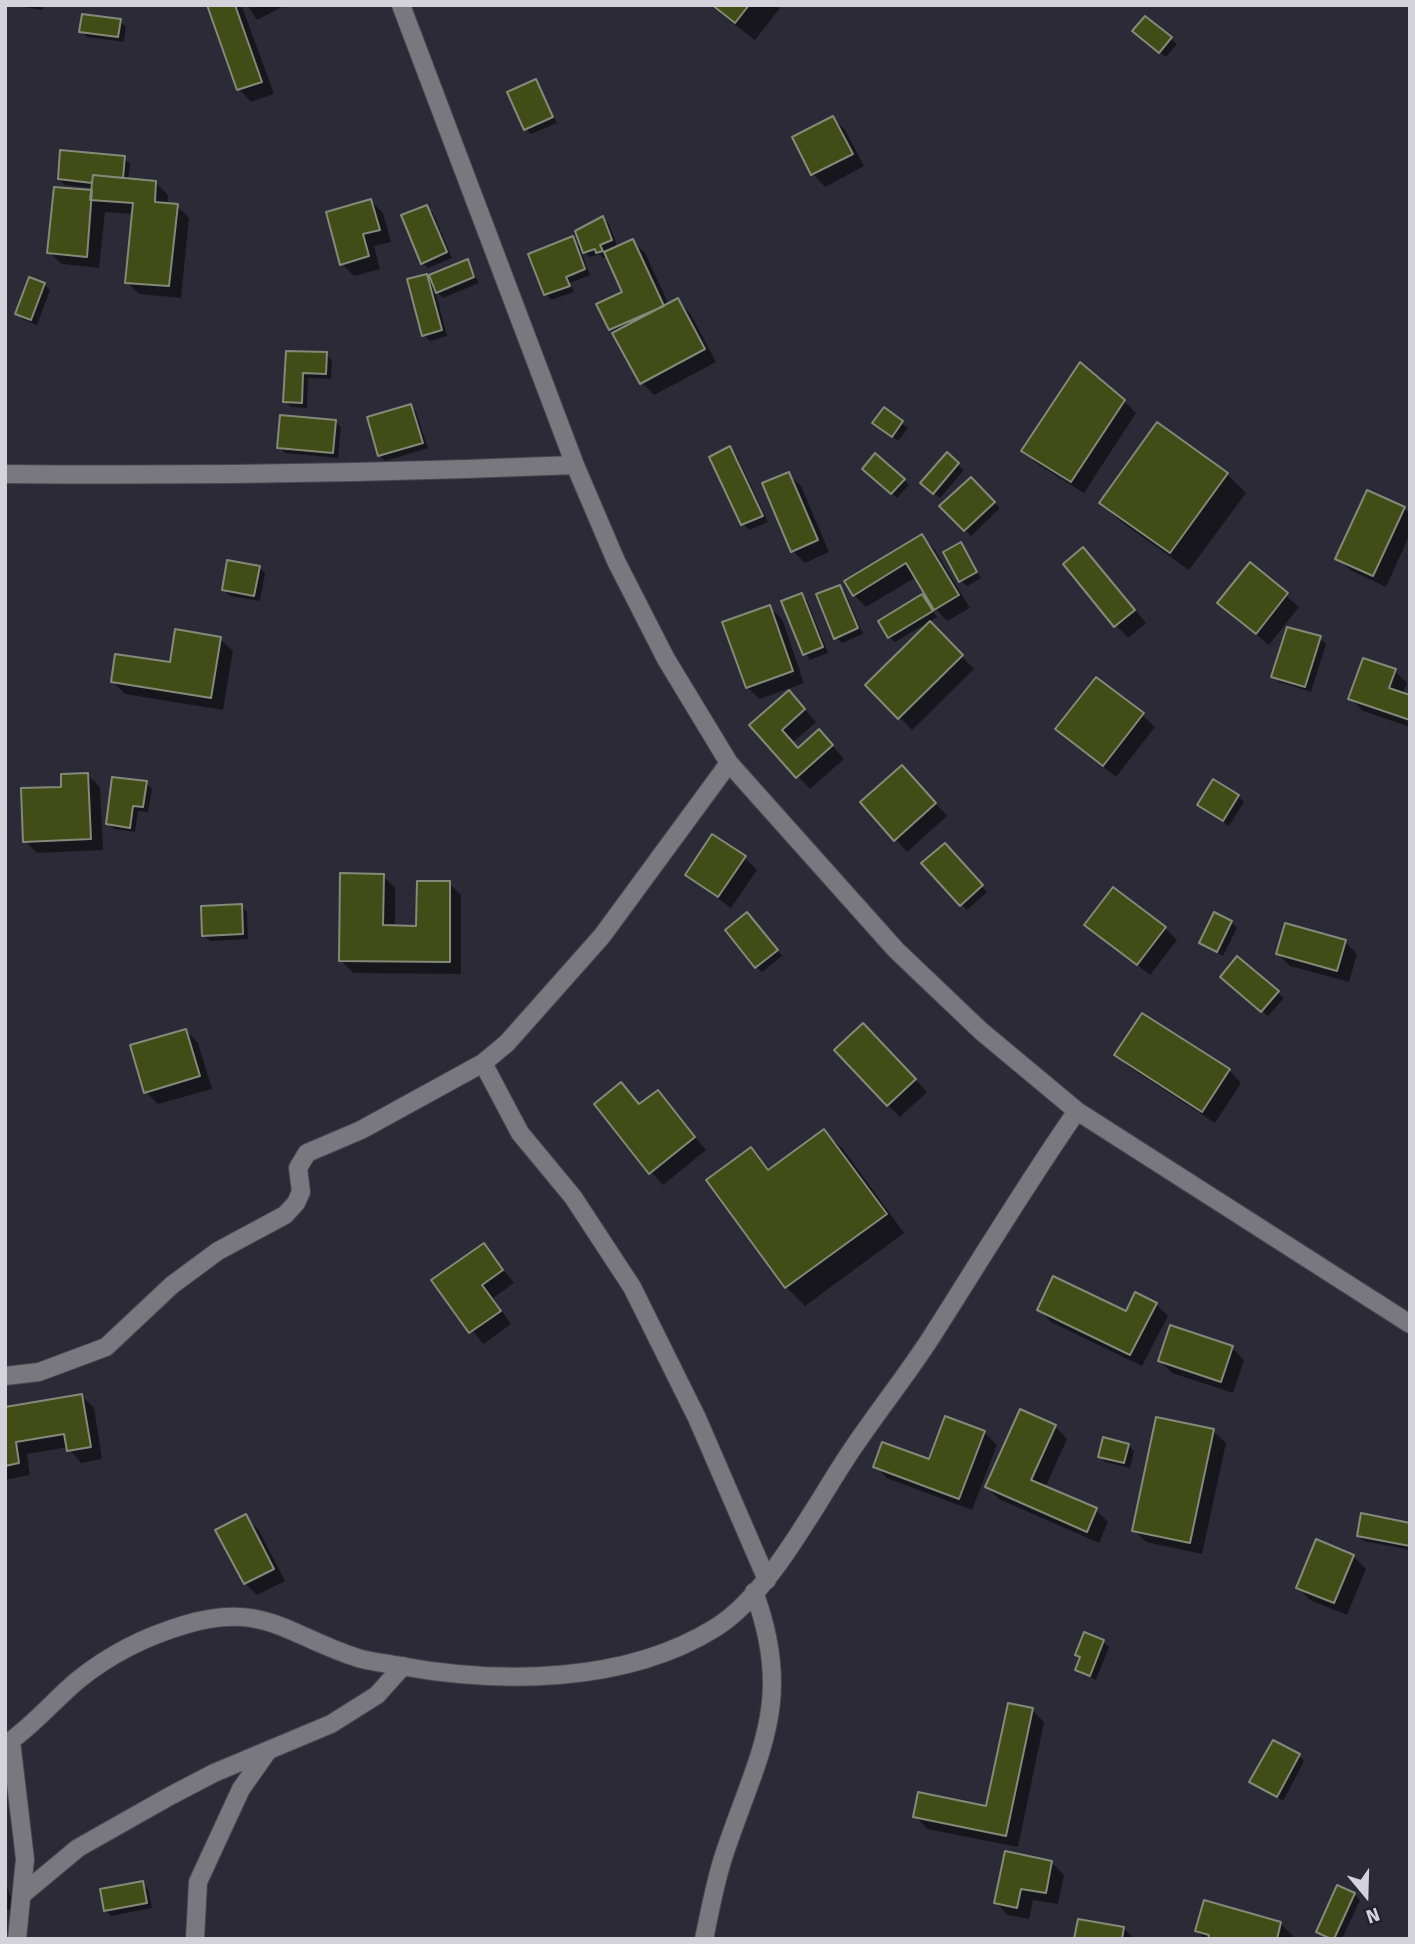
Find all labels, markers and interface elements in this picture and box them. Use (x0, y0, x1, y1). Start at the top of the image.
north arrow (1331, 1860, 1401, 1930)
text: N (1363, 1902, 1383, 1928)

